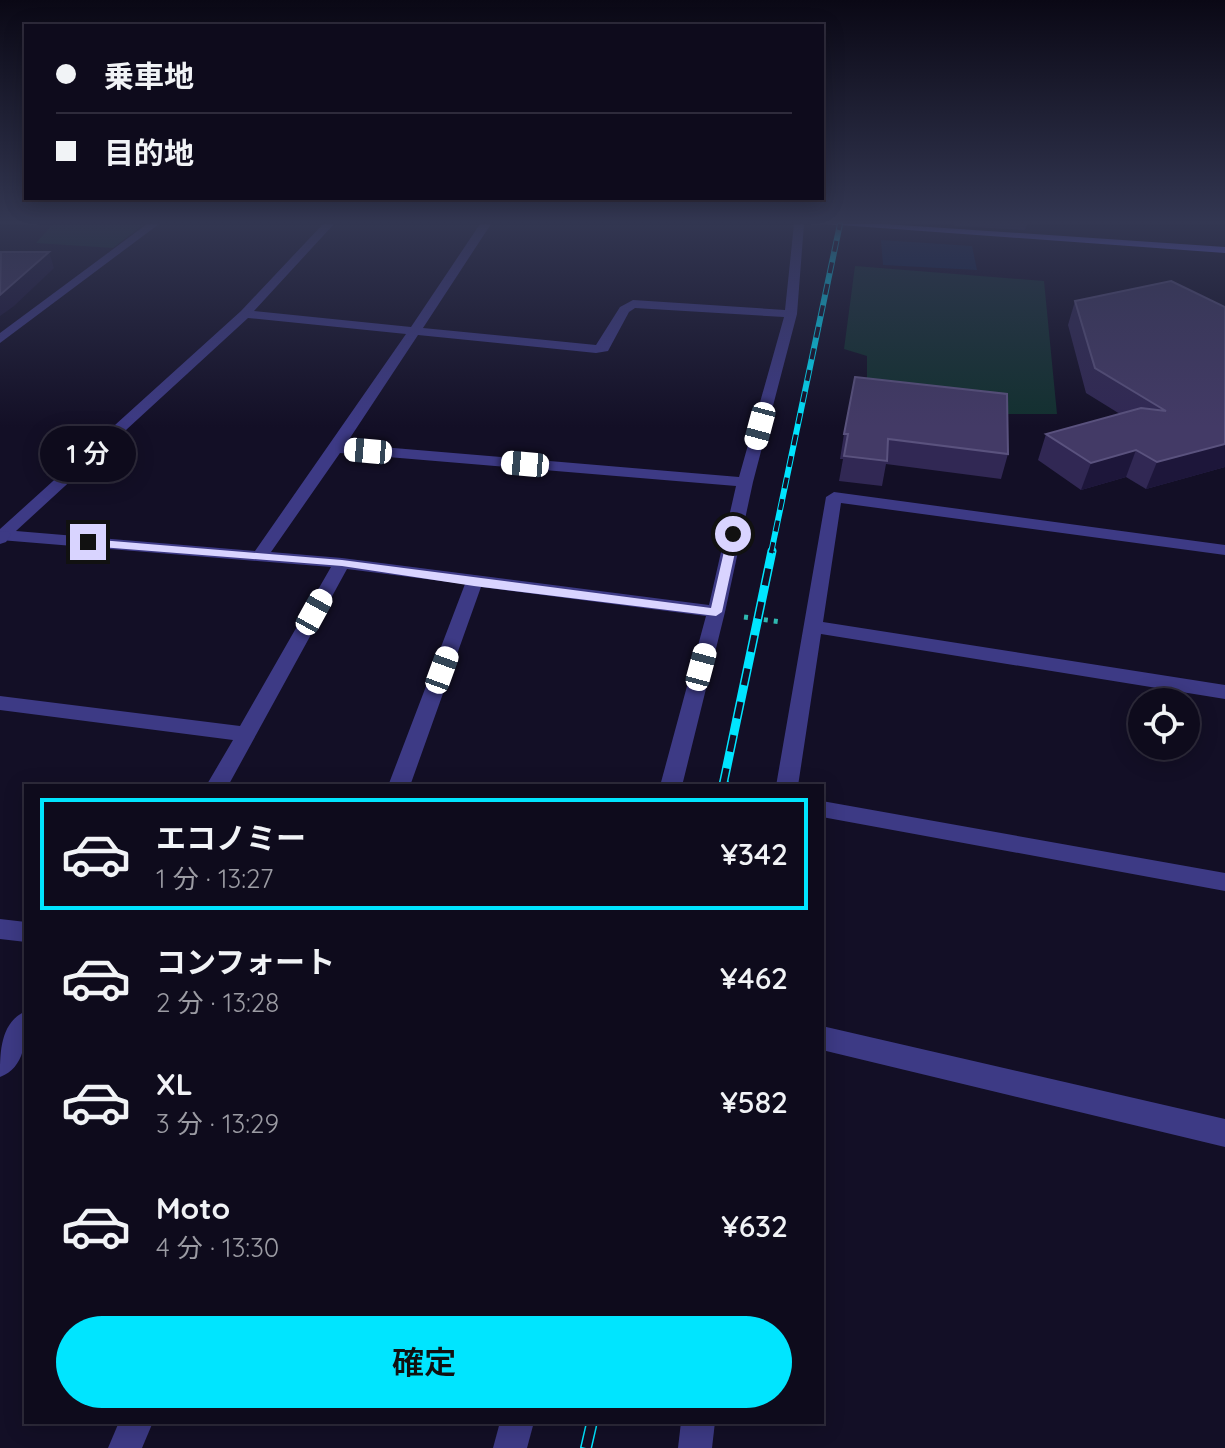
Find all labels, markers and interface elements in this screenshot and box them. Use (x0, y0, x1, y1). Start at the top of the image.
text: 乗車地 (104, 57, 194, 95)
text: 目的地 (104, 134, 194, 172)
car (742, 400, 778, 452)
callout: 1 分 (40, 426, 136, 482)
text: 1 分 (66, 437, 110, 470)
car (343, 437, 393, 465)
car (500, 450, 550, 478)
route start (715, 516, 751, 552)
route end (70, 524, 106, 560)
car (292, 585, 336, 639)
car (683, 641, 719, 693)
car (423, 643, 461, 697)
map controls (1128, 688, 1200, 760)
button: locate (1128, 688, 1200, 760)
icon: car (60, 818, 132, 890)
text: エコノミー (156, 819, 306, 857)
text: ¥342 (721, 835, 788, 873)
text: 1 分 · 13:27 (156, 862, 273, 895)
icon: car (60, 942, 132, 1014)
text: コンフォート (156, 943, 335, 981)
text: ¥462 (720, 959, 788, 997)
text: 2 分 · 13:28 (156, 986, 279, 1019)
text: XL (156, 1065, 193, 1103)
icon: car (60, 1066, 132, 1138)
text: ¥582 (720, 1083, 788, 1121)
text: 3 分 · 13:29 (156, 1107, 279, 1140)
text: Moto (156, 1189, 230, 1227)
icon: car (60, 1190, 132, 1262)
text: ¥632 (721, 1207, 788, 1245)
text: 4 分 · 13:30 (156, 1231, 279, 1264)
button: 確定 (56, 1316, 792, 1408)

